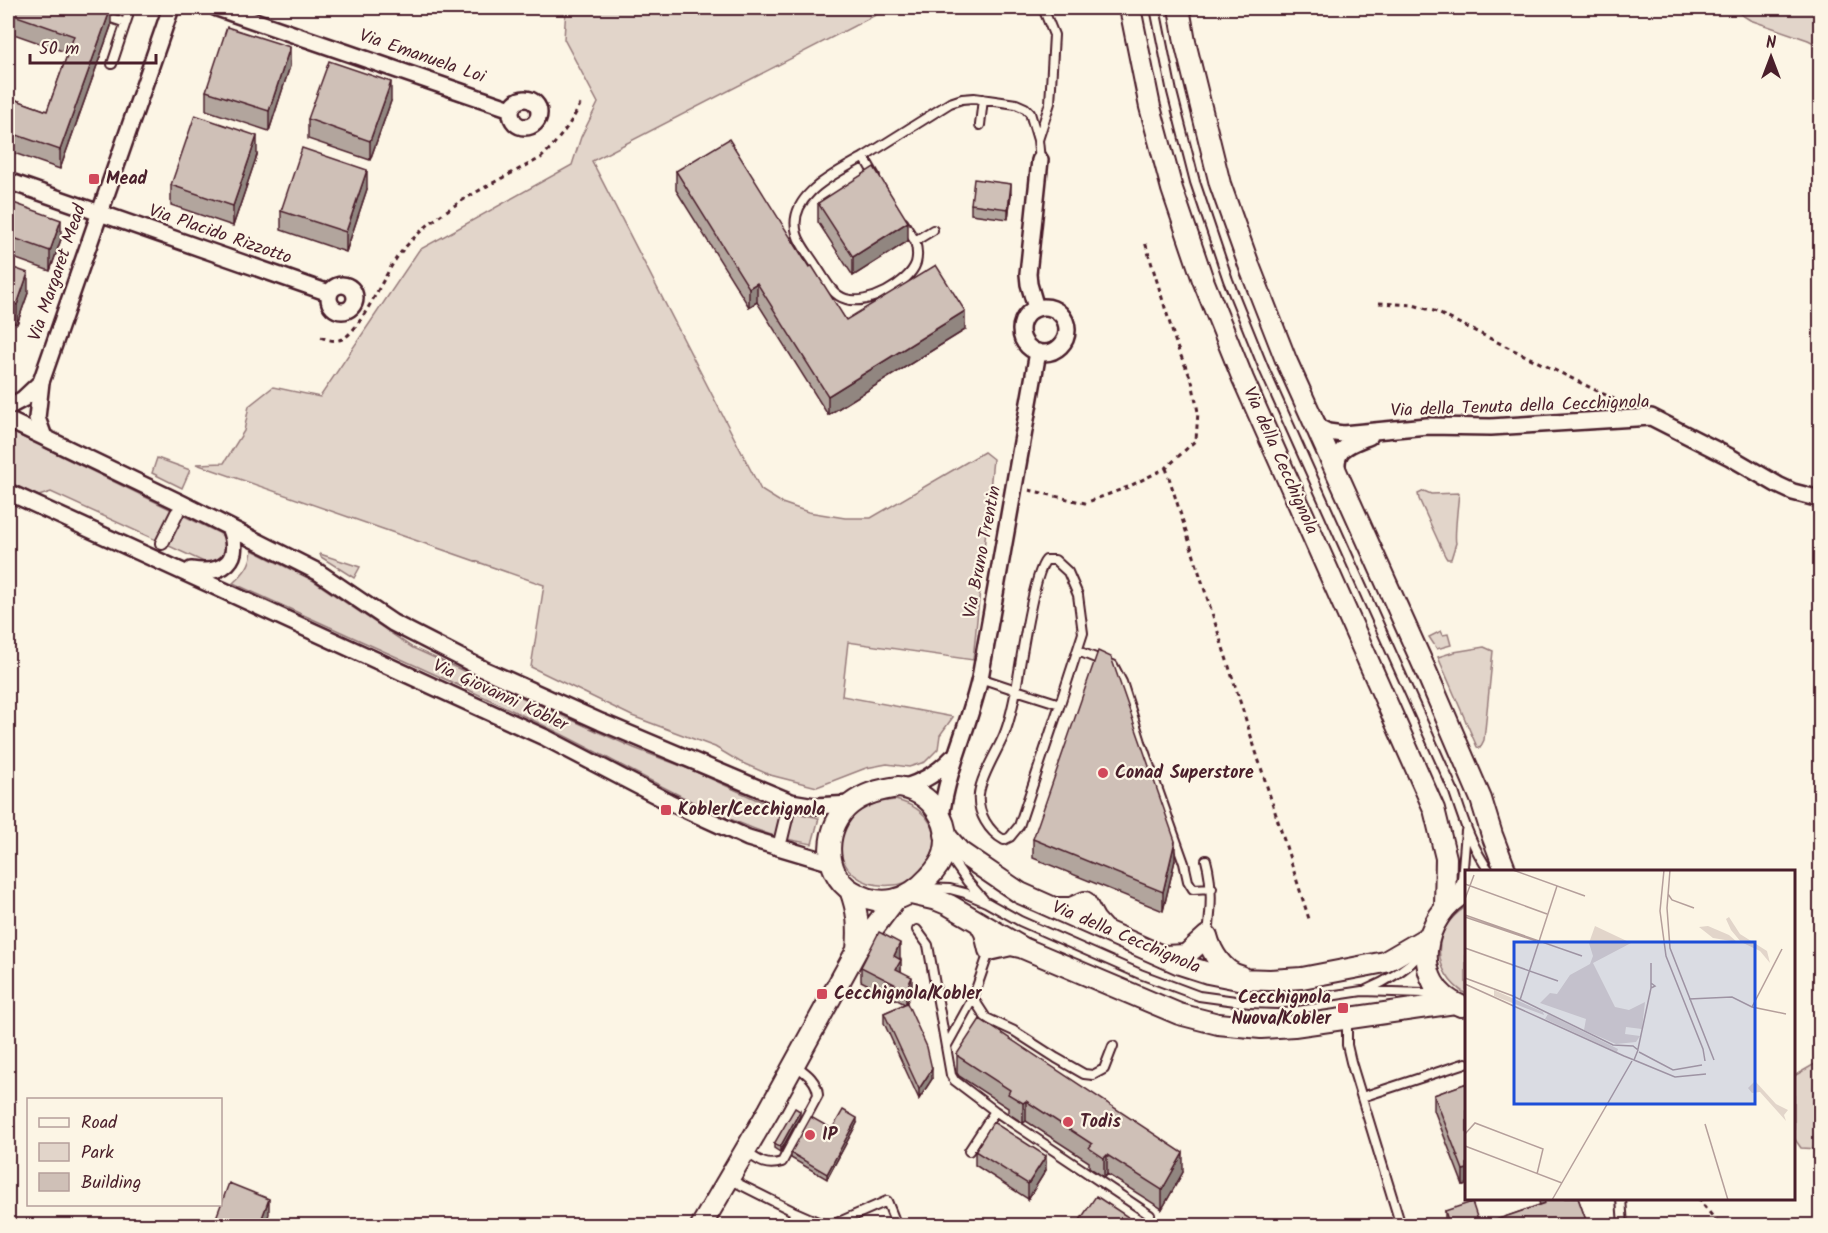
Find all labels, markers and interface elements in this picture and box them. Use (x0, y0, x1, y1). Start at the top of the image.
street label: Via Emanuela Loi (355, 22, 490, 92)
scale bar (30, 27, 156, 65)
north arrow (1741, 27, 1801, 87)
text: N (1766, 31, 1776, 56)
text: 50 m (39, 35, 79, 64)
place label: Mead (106, 165, 148, 194)
marker: Mead (87, 172, 101, 186)
street label: Via Placido Rizzotto (145, 197, 295, 273)
street label: Via Margaret Mead (21, 200, 95, 345)
street label: Via della Cecchignola (1234, 382, 1326, 540)
street label: Via della Tenuta della Cecchignola (1390, 388, 1650, 426)
street label: Via Bruno Trentin (956, 483, 1010, 621)
street label: Via Giovanni Kobler (428, 652, 573, 741)
place label: Conad Superstore (1115, 759, 1254, 788)
marker: Conad Superstore (1096, 766, 1110, 780)
place label: Kobler/Cecchignola (678, 796, 826, 825)
marker: Kobler/Cecchignola (659, 803, 673, 817)
inset map (1465, 870, 1795, 1200)
street label: Via della Cecchignola (1047, 894, 1205, 982)
place label: Cecchignola/Kobler (834, 980, 983, 1009)
place label: Cecchignola Nuova/Kobler (1231, 984, 1332, 1034)
marker: Cecchignola/Kobler (815, 987, 829, 1001)
marker: Cecchignola Nuova/Kobler (1336, 1001, 1350, 1015)
legend (27, 1098, 222, 1206)
place label: Todis (1080, 1108, 1121, 1137)
text: Road (81, 1109, 118, 1138)
marker: Todis (1061, 1115, 1075, 1129)
place label: IP (822, 1121, 839, 1150)
marker: IP (803, 1128, 817, 1142)
text: Park (81, 1139, 114, 1168)
text: Building (81, 1169, 141, 1198)

